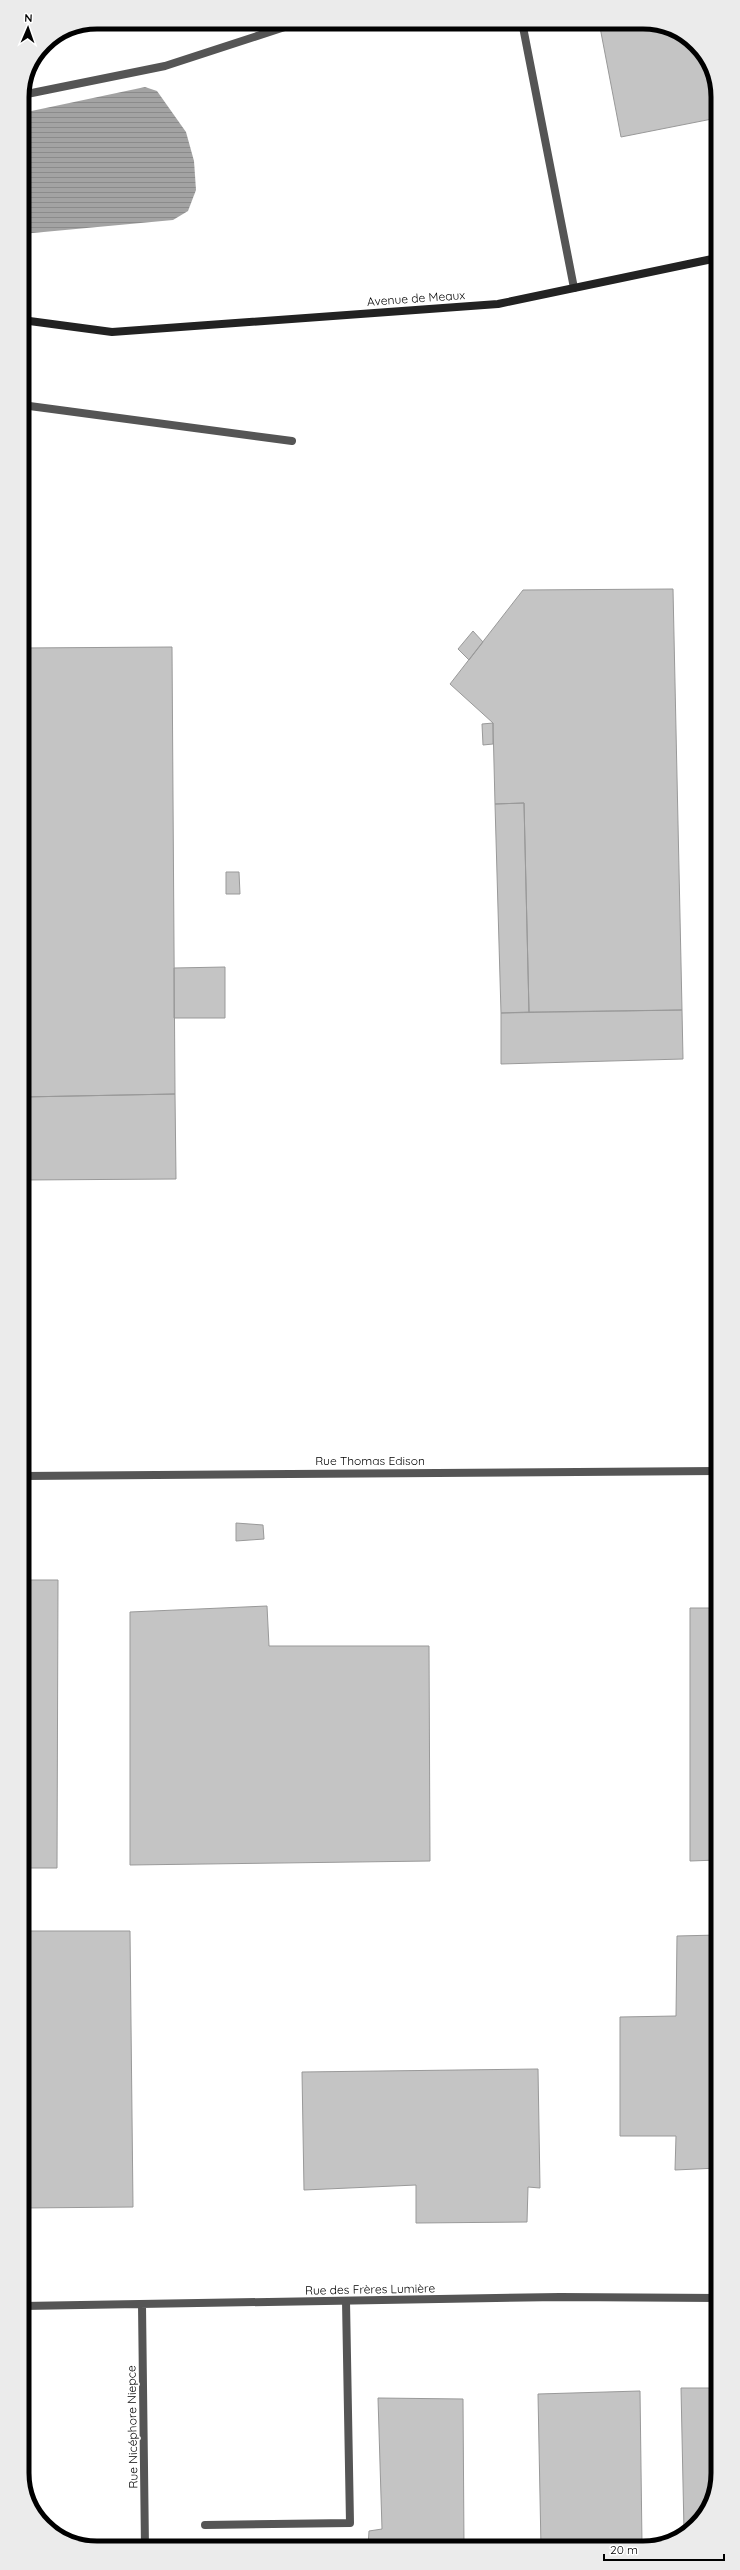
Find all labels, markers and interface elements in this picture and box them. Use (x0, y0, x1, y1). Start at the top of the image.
north arrow (8, 8, 48, 48)
text: N (24, 11, 33, 25)
street label: Avenue de Meaux (367, 287, 466, 309)
street label: Rue Thomas Edison (315, 1453, 425, 1468)
street label: Rue des Frères Lumière (305, 2280, 435, 2298)
street label: Rue Nicéphore Niepce (123, 2365, 141, 2489)
scale bar (604, 2536, 724, 2562)
text: 20 m (610, 2542, 638, 2557)

